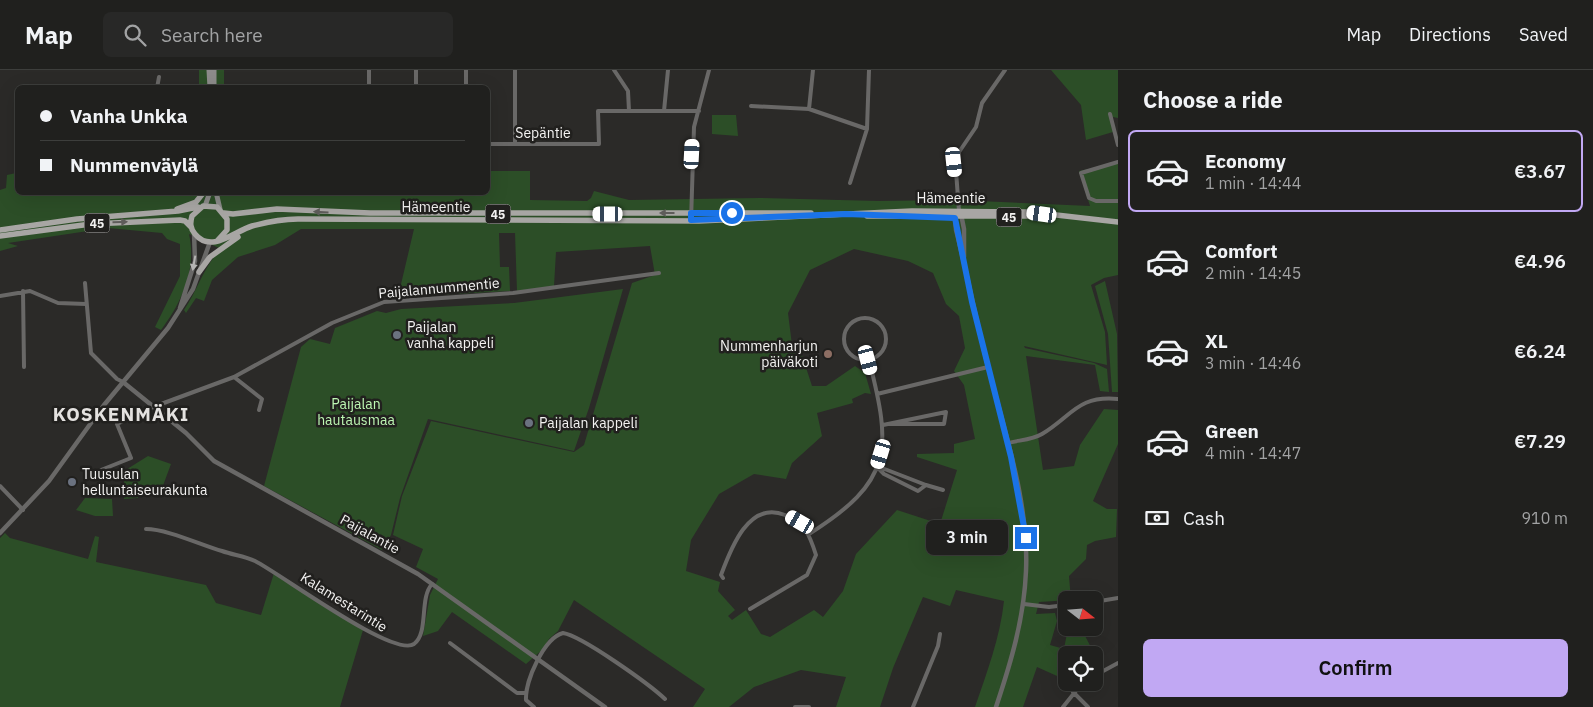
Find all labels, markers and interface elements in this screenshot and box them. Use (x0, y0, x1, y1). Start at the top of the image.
search box (103, 12, 453, 57)
text: Map (25, 19, 73, 51)
icon: search (121, 21, 149, 49)
text: Search here (161, 23, 263, 47)
text: Map (1346, 23, 1381, 46)
text: Directions (1409, 23, 1491, 46)
text: Saved (1519, 23, 1568, 46)
text: Choose a ride (1143, 85, 1283, 114)
text: Vanha Unkka (70, 104, 188, 128)
street label: Sepäntie (515, 124, 571, 142)
car (683, 139, 700, 169)
car (944, 146, 963, 178)
icon: car (1145, 149, 1190, 194)
text: Economy (1205, 149, 1286, 173)
text: Nummenväylä (70, 153, 198, 177)
text: €3.67 (1514, 159, 1566, 183)
text: 1 min · 14:44 (1205, 173, 1301, 193)
street label: Hämeentie (916, 189, 986, 207)
street label: Hämeentie (401, 198, 471, 216)
route start (721, 202, 743, 224)
road number: 45 (486, 204, 510, 224)
car (1026, 204, 1057, 224)
one-way arrow (313, 207, 329, 215)
car (593, 207, 623, 222)
road number: 45 (996, 208, 1022, 226)
one-way arrow (659, 209, 675, 217)
road number: 45 (84, 214, 110, 232)
one-way arrow (112, 217, 128, 225)
icon: car (1145, 239, 1190, 284)
text: Comfort (1205, 239, 1278, 263)
text: €4.96 (1514, 249, 1566, 273)
one-way arrow (189, 255, 197, 271)
text: 2 min · 14:45 (1205, 263, 1301, 283)
street label: Paijalannummentie (378, 274, 501, 302)
place label: Paijalan vanha kappeli (407, 318, 494, 352)
marker: Paijalan vanha kappeli (391, 329, 403, 341)
icon: car (1145, 329, 1190, 374)
text: XL (1205, 329, 1228, 353)
place label: Nummenharjun päiväkoti (720, 337, 818, 371)
text: €6.24 (1514, 339, 1566, 363)
car (856, 344, 879, 376)
marker: Nummenharjun päiväkoti (822, 348, 834, 360)
text: 3 min · 14:46 (1205, 353, 1301, 373)
park label: Paijalan hautausmaa (317, 395, 395, 429)
district label: KOSKENMÄKI (53, 402, 189, 426)
place label: Paijalan kappeli (539, 414, 638, 432)
marker: Paijalan kappeli (523, 417, 535, 429)
icon: car (1145, 419, 1190, 464)
text: Green (1205, 419, 1259, 443)
text: €7.29 (1514, 429, 1566, 453)
car (869, 437, 892, 471)
text: 4 min · 14:47 (1205, 443, 1301, 463)
place label: Tuusulan helluntaiseurakunta (82, 465, 208, 499)
marker: Tuusulan helluntaiseurakunta (66, 476, 78, 488)
icon: cash (1143, 504, 1171, 532)
text: Cash (1183, 506, 1225, 530)
car (783, 508, 816, 536)
text: 910 m (1521, 508, 1568, 528)
street label: Paijalantie (337, 510, 403, 558)
callout: 3 min (926, 520, 1008, 556)
text: 3 min (946, 527, 988, 547)
route end (1015, 527, 1037, 549)
street label: Kalamestarintie (297, 568, 391, 636)
north arrow (1058, 591, 1102, 636)
map controls (1058, 591, 1103, 691)
button: Confirm (1143, 639, 1568, 697)
button: locate (1058, 646, 1103, 691)

